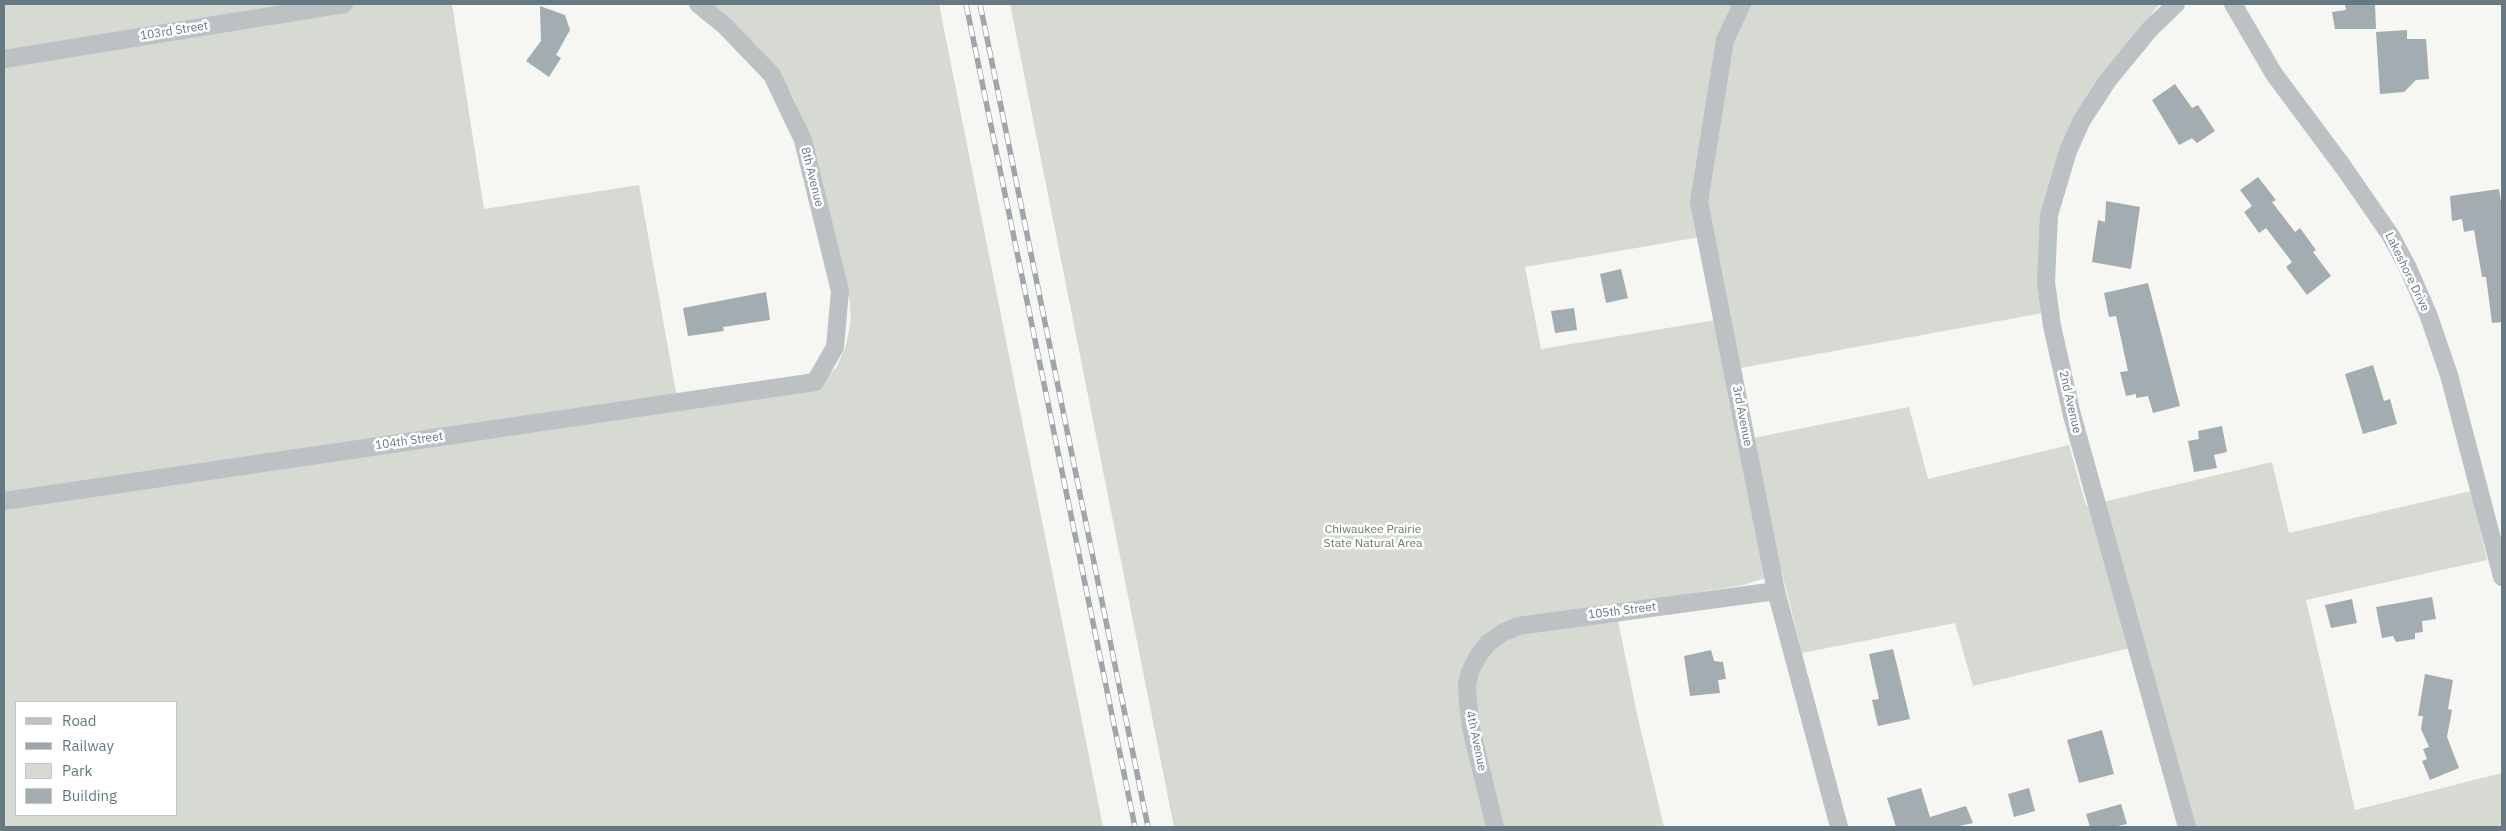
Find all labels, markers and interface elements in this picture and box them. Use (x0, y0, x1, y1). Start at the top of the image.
street label: 103rd Street (139, 19, 209, 43)
street label: 8th Avenue (798, 146, 826, 208)
street label: Lakeshore Drive (2382, 230, 2432, 314)
street label: 2nd Avenue (2056, 369, 2084, 435)
street label: 3rd Avenue (1729, 384, 1755, 448)
street label: 104th Street (374, 429, 444, 453)
park label: Chiwaukee Prairie State Natural Area (1324, 523, 1422, 551)
street label: 105th Street (1587, 600, 1657, 622)
legend (15, 701, 178, 816)
street label: 4th Avenue (1463, 710, 1489, 772)
text: Road (62, 711, 97, 730)
text: Railway (62, 736, 114, 755)
text: Park (62, 761, 92, 780)
text: Building (62, 786, 117, 805)

